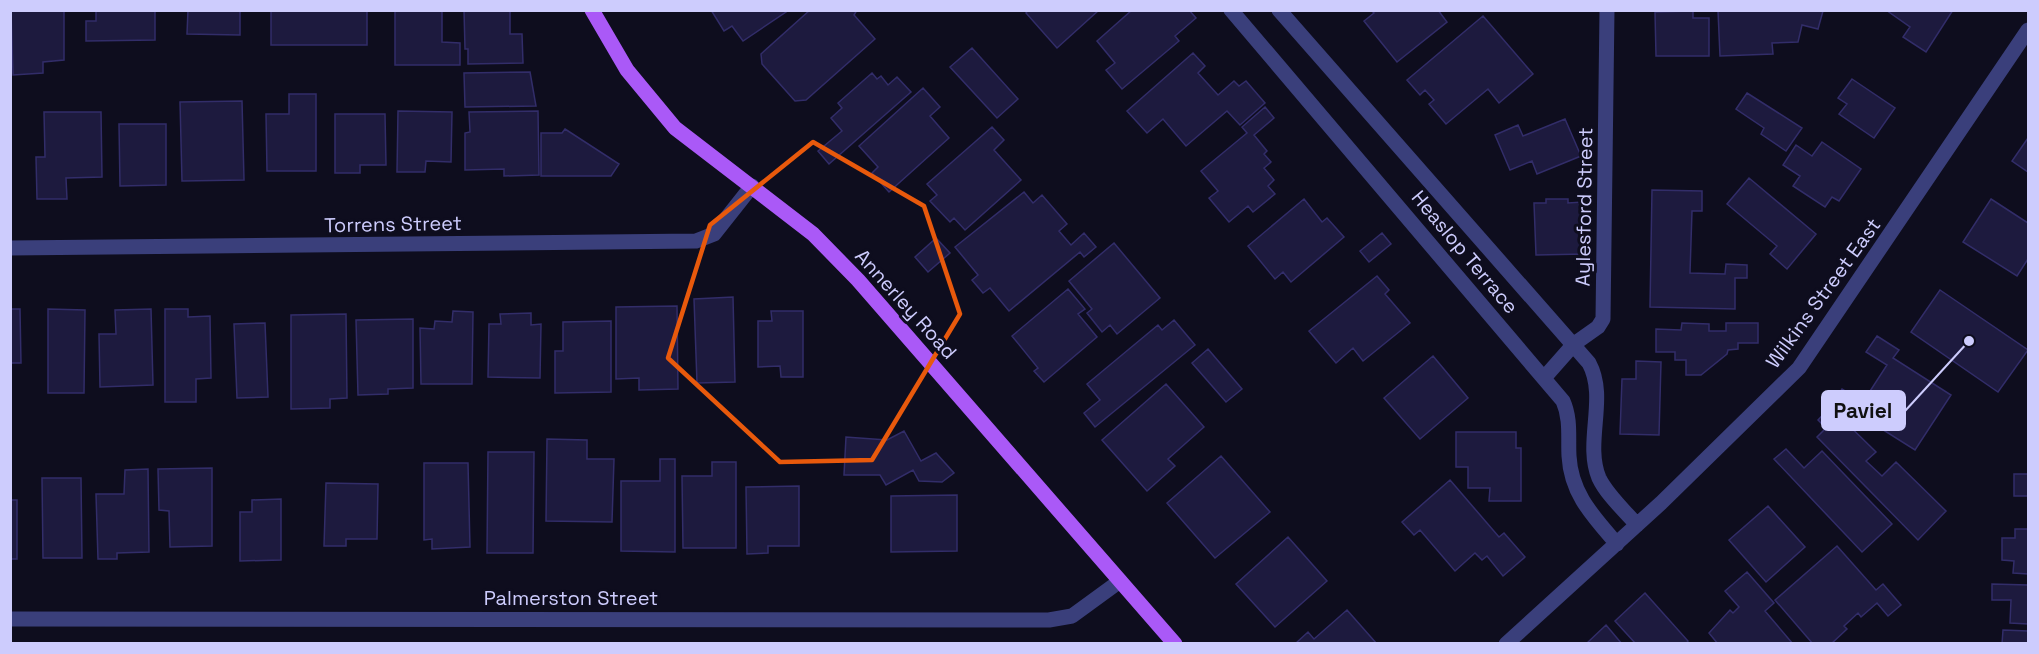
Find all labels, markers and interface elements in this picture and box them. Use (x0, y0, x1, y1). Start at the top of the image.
street label: Aylesford Street (1570, 127, 1598, 287)
street label: Heaslop Terrace (1406, 185, 1524, 319)
street label: Torrens Street (324, 210, 462, 238)
street label: Wilkins Street East (1760, 213, 1886, 373)
street label: Annerley Road (850, 243, 962, 365)
callout: Paviel (1822, 391, 1905, 430)
text: Paviel (1834, 397, 1892, 424)
street label: Palmerston Street (484, 585, 658, 611)

